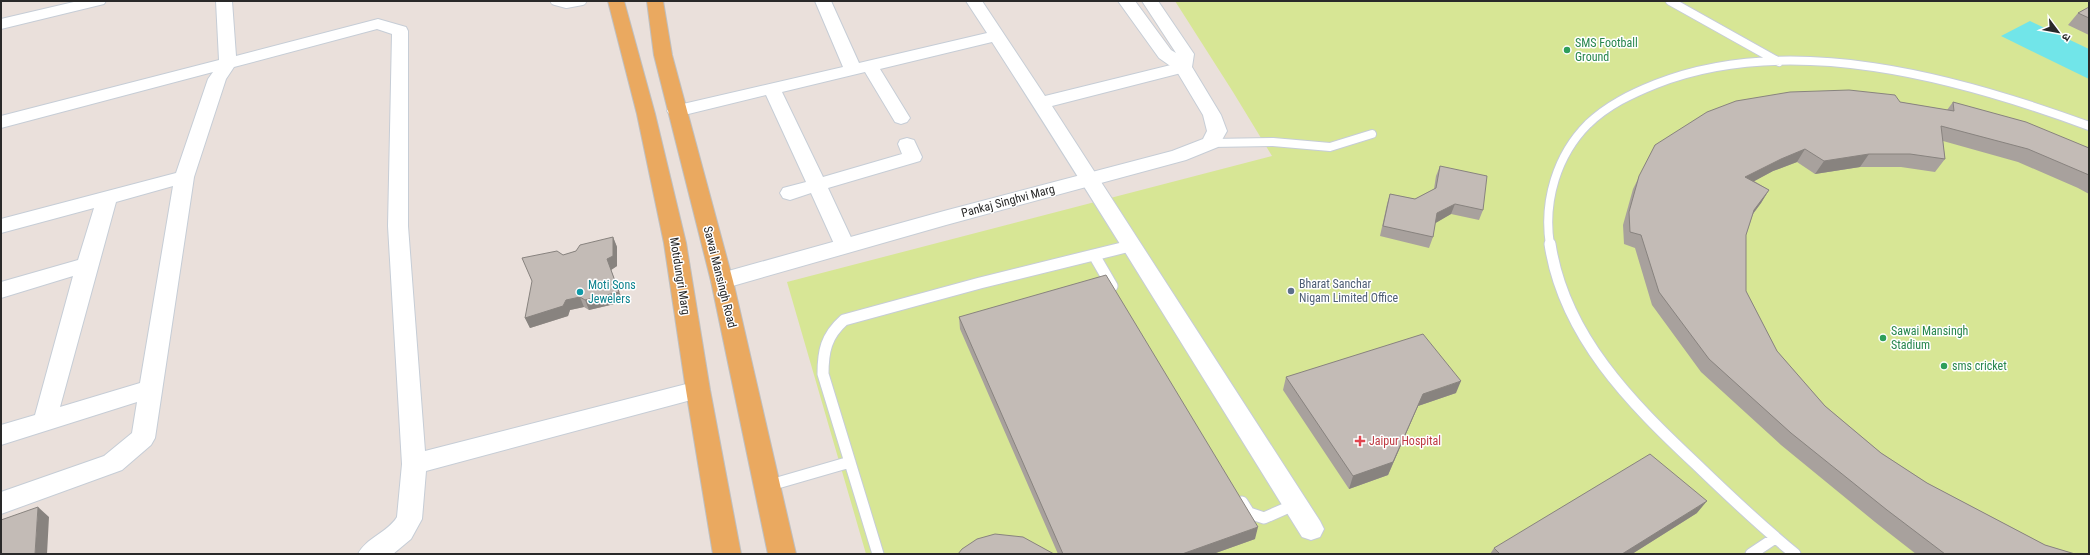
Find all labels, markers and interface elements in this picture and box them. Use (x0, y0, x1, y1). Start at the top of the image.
north arrow (2038, 12, 2078, 52)
text: उ (2059, 31, 2073, 44)
place label: SMS Football Ground (1575, 36, 1638, 64)
marker: SMS Football Ground (1562, 45, 1572, 55)
street label: Pankaj Singhvi Marg (960, 182, 1056, 220)
street label: Sawai Mansingh Road (701, 225, 739, 329)
street label: Motidungri Marg (667, 236, 693, 316)
place label: Bharat Sanchar Nigam Limited Office (1299, 277, 1398, 305)
place label: Moti Sons Jewelers (588, 278, 636, 306)
marker: Bharat Sanchar Nigam Limited Office (1286, 286, 1296, 296)
marker: Moti Sons Jewelers (575, 287, 585, 297)
place label: Sawai Mansingh Stadium (1891, 324, 1969, 352)
marker: Sawai Mansingh Stadium (1878, 333, 1888, 343)
place label: sms cricket (1952, 359, 2007, 373)
marker: sms cricket (1939, 361, 1949, 371)
place label: Jaipur Hospital (1369, 434, 1441, 448)
marker: Jaipur Hospital (1354, 435, 1366, 447)

